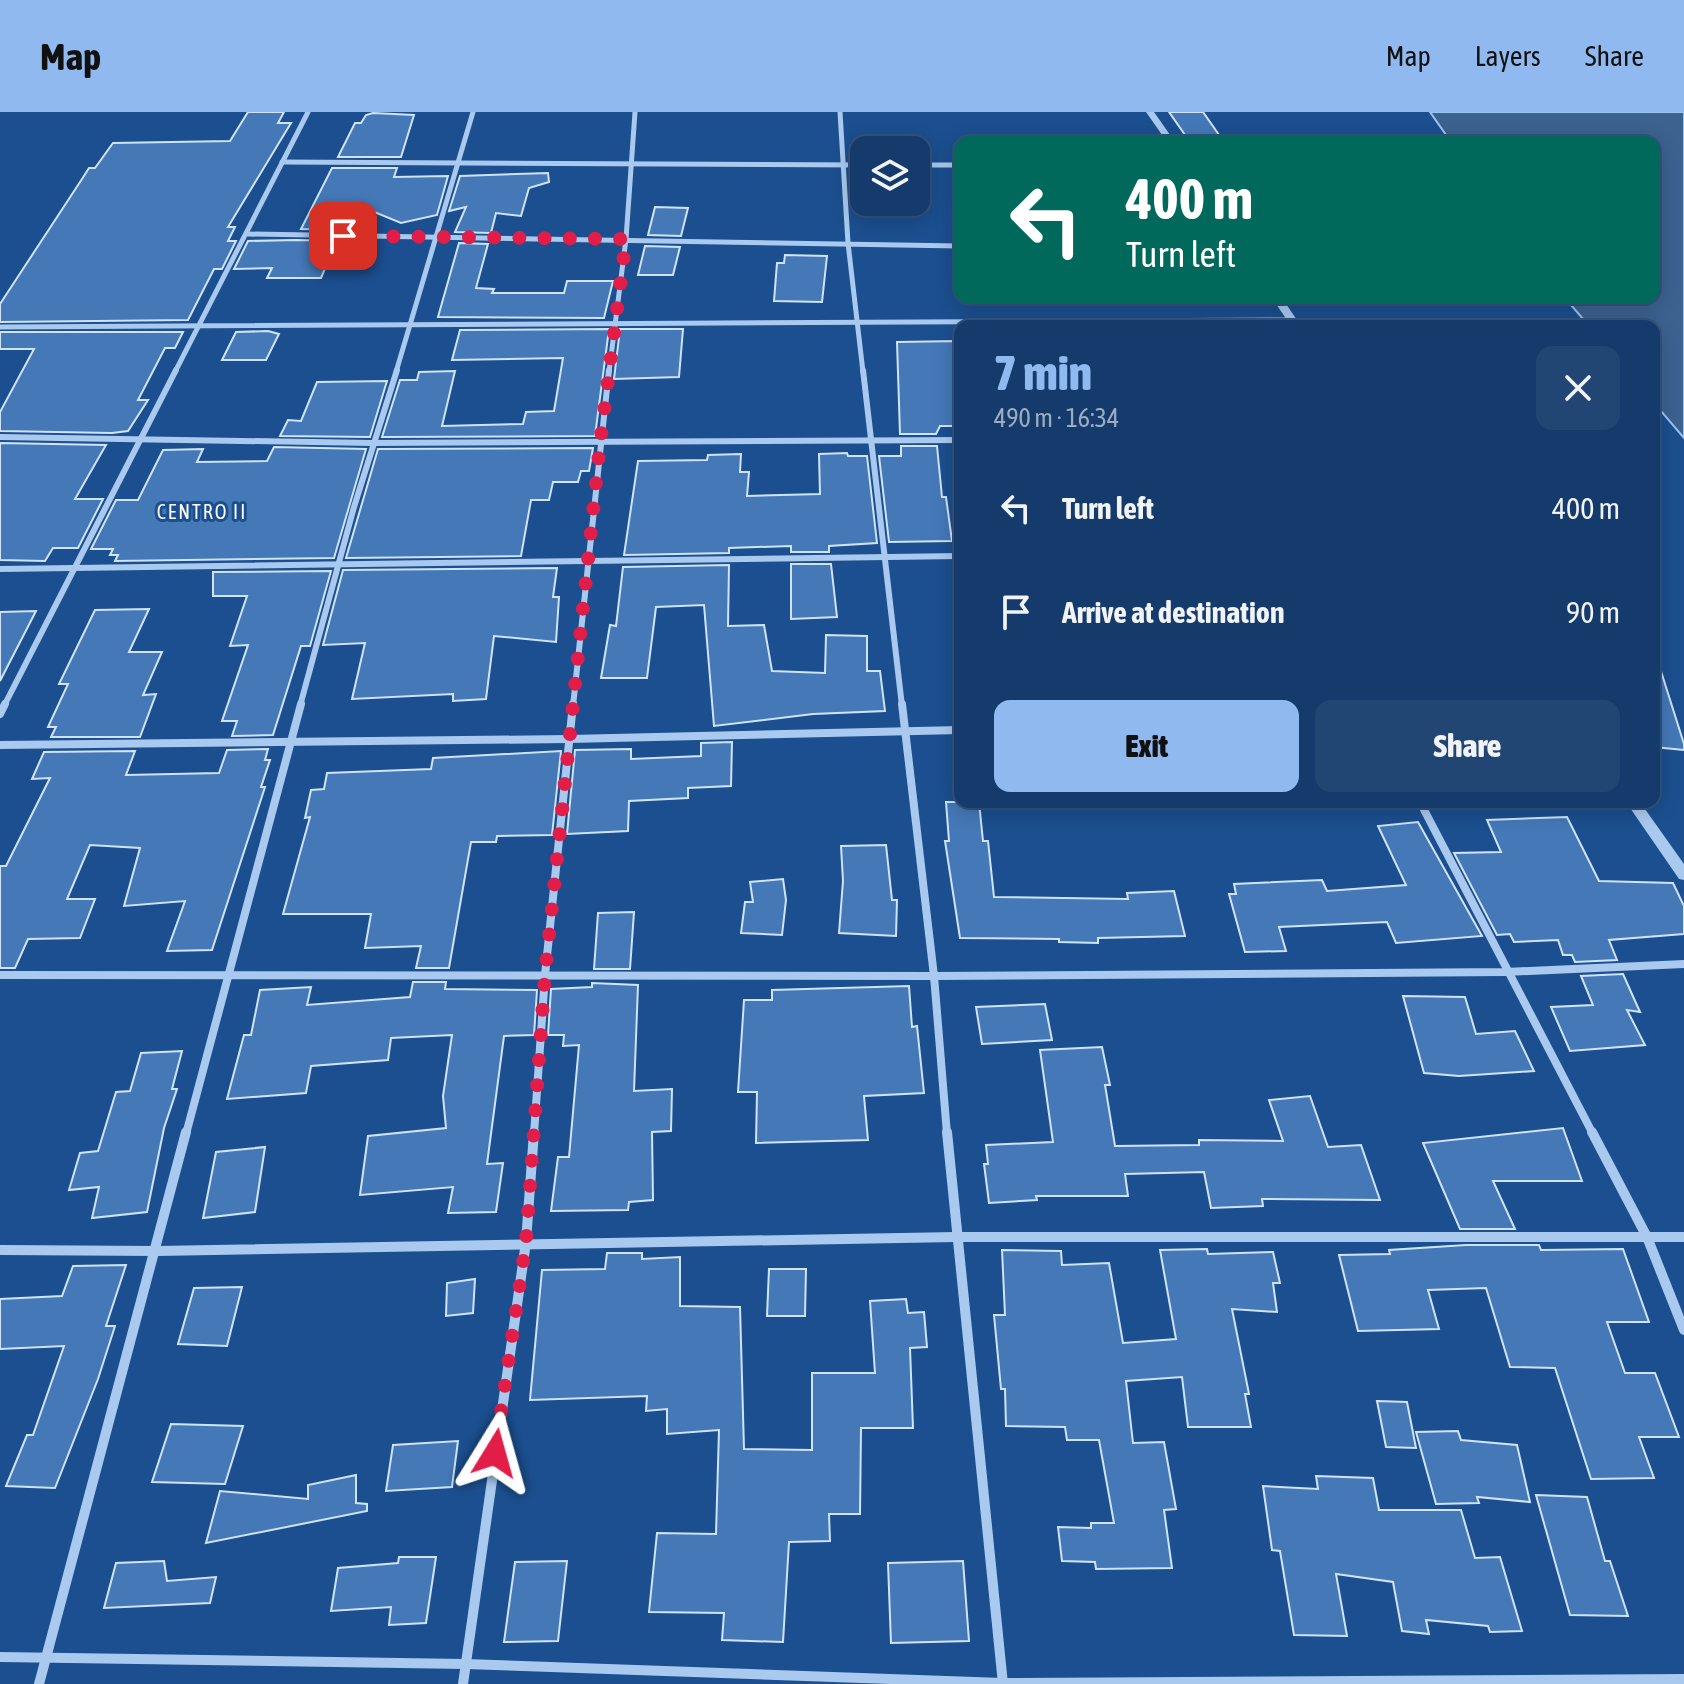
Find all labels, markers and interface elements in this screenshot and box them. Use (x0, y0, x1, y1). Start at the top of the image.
text: Map (40, 35, 101, 78)
text: Map (1386, 40, 1431, 72)
text: Layers (1475, 40, 1541, 72)
text: Share (1585, 40, 1644, 72)
map controls (850, 136, 930, 216)
button: layers (850, 136, 930, 216)
text: 400 m (1126, 167, 1253, 231)
icon: left (994, 168, 1098, 272)
pin (309, 202, 377, 270)
icon: arrive (321, 214, 365, 258)
text: Turn left (1126, 233, 1236, 275)
text: 7 min (994, 345, 1092, 400)
button: close (1536, 346, 1620, 430)
text: 490 m · 16:34 (994, 403, 1119, 433)
icon: left (994, 486, 1038, 530)
text: Turn left (1062, 491, 1154, 525)
text: 400 m (1552, 491, 1620, 525)
district label: CENTRO II (157, 500, 247, 523)
icon: arrive (994, 590, 1038, 634)
text: Arrive at destination (1062, 595, 1284, 629)
text: 90 m (1566, 595, 1620, 629)
button: Exit (994, 700, 1299, 792)
button: Share (1315, 700, 1620, 792)
position arrow (453, 1411, 537, 1495)

